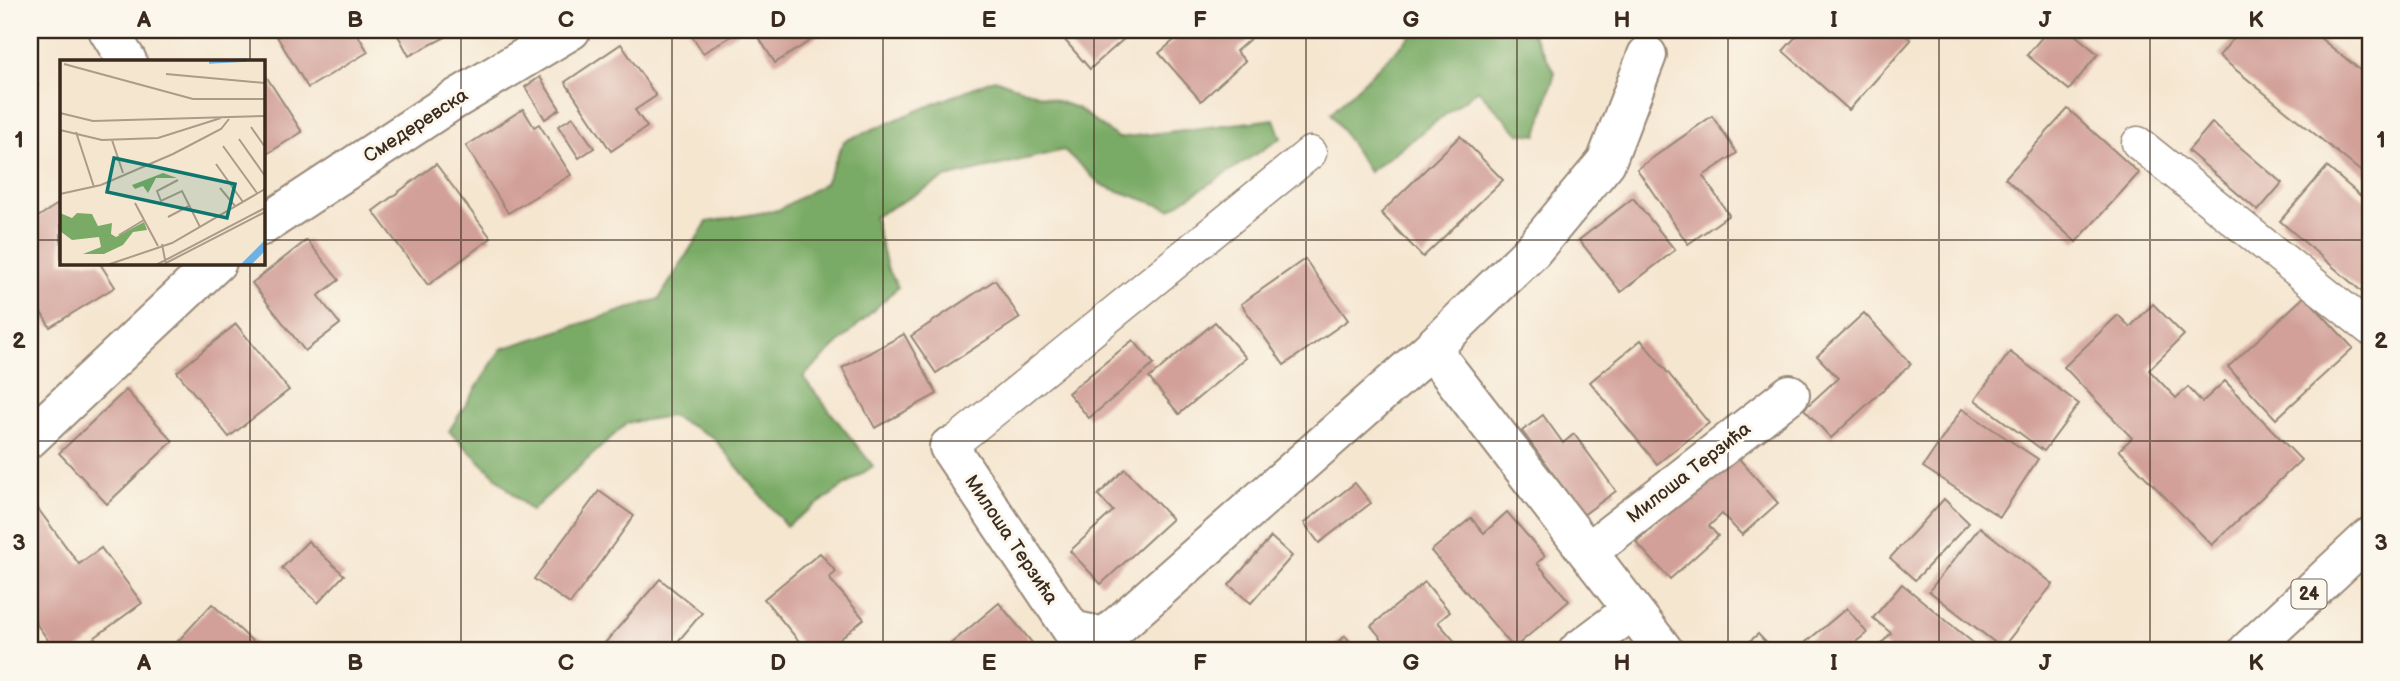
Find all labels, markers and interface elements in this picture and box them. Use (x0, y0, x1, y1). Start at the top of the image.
text: A (136, 6, 152, 34)
text: B (347, 6, 363, 34)
text: C (558, 6, 574, 34)
text: D (770, 6, 786, 34)
text: E (982, 6, 997, 34)
text: F (1193, 6, 1207, 34)
text: G (1403, 6, 1420, 34)
text: H (1613, 6, 1631, 34)
text: I (1830, 6, 1838, 34)
text: J (2039, 6, 2052, 34)
text: K (2248, 6, 2264, 34)
inset map (60, 60, 264, 264)
street label: Смедеревска (360, 84, 472, 168)
text: 1 (14, 126, 24, 154)
text: 1 (2376, 126, 2386, 154)
text: 2 (12, 327, 26, 355)
text: 2 (2374, 327, 2388, 355)
street label: Милоша Терзића (1623, 418, 1755, 528)
street label: Милоша Терзића (959, 471, 1063, 609)
text: 3 (12, 529, 26, 557)
text: 3 (2374, 529, 2388, 557)
road number: 24 (2292, 580, 2326, 608)
text: A (136, 649, 152, 677)
text: B (347, 649, 363, 677)
text: C (558, 649, 574, 677)
text: D (770, 649, 786, 677)
text: E (982, 649, 997, 677)
text: F (1193, 649, 1207, 677)
text: G (1403, 649, 1420, 677)
text: H (1613, 649, 1631, 677)
text: I (1830, 649, 1838, 677)
text: J (2039, 649, 2052, 677)
text: K (2248, 649, 2264, 677)

